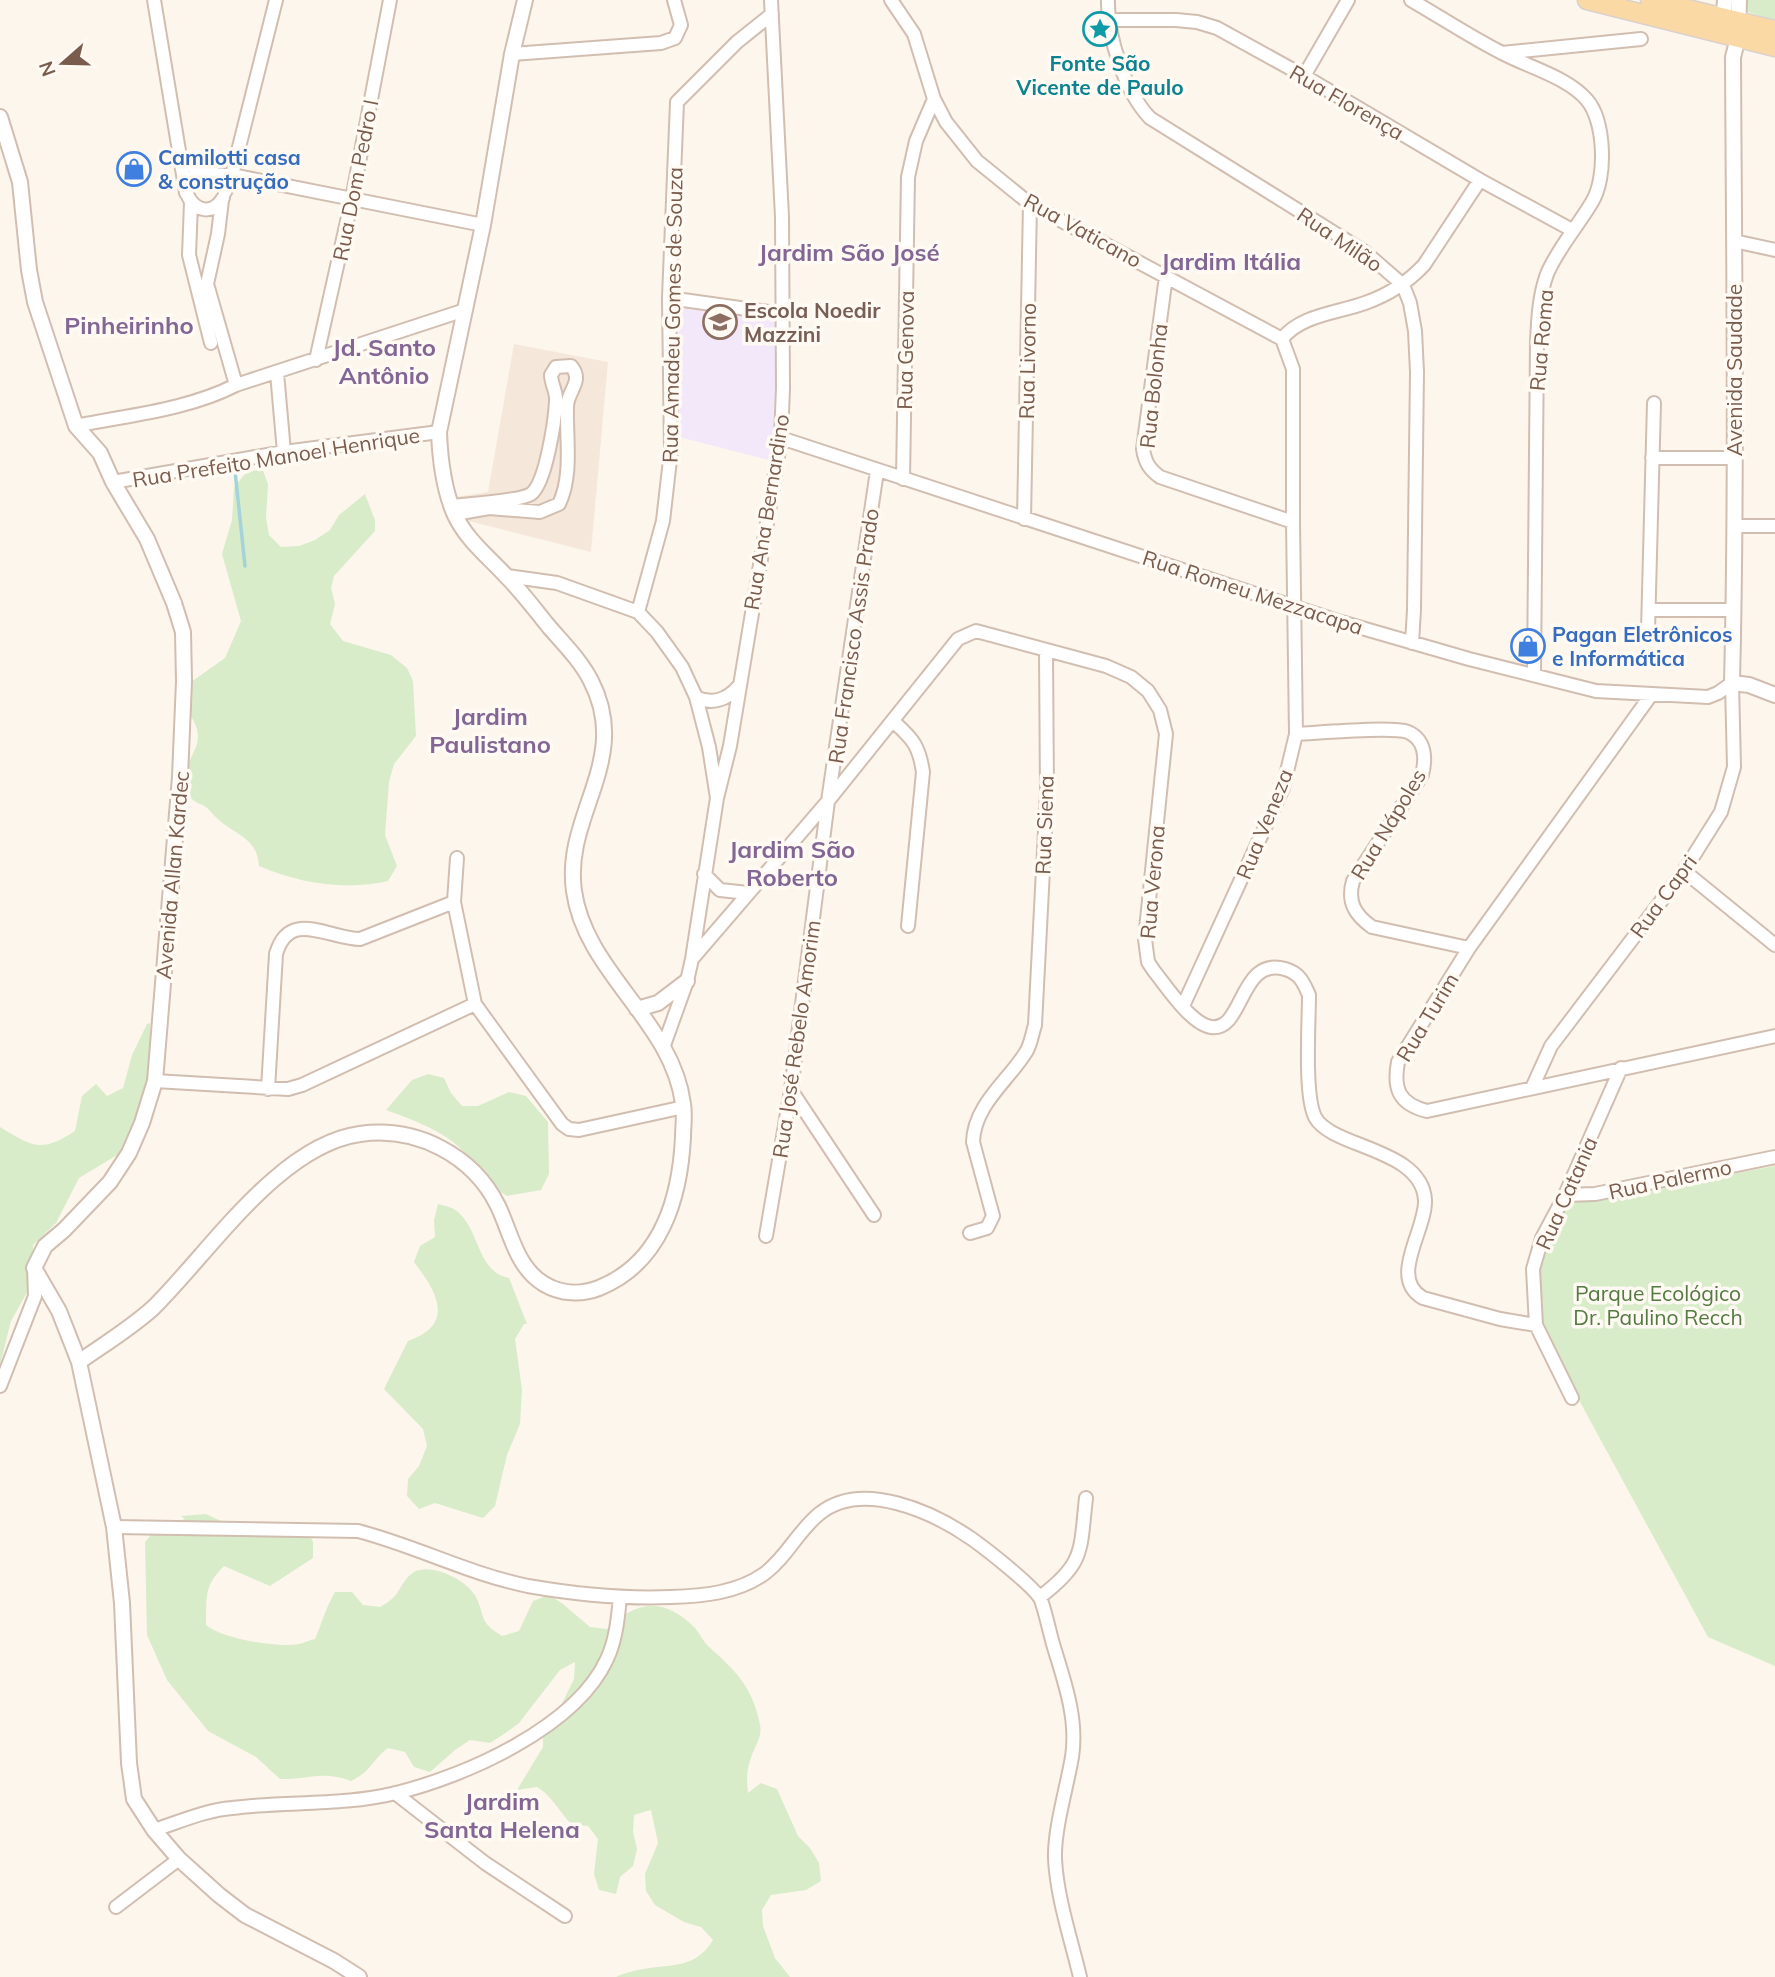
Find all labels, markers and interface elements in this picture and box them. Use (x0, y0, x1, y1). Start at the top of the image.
place icon: Fonte São Vicente de Paulo (1081, 10, 1119, 48)
north arrow (28, 28, 98, 98)
place label: Fonte São Vicente de Paulo (1015, 50, 1184, 100)
text: N (33, 58, 61, 80)
street label: Rua Florença (1285, 59, 1409, 145)
street label: Rua Dom Pedro I (327, 97, 383, 263)
place label: Camilotti casa & construção (158, 144, 301, 194)
shop icon: Camilotti casa & construção (115, 150, 153, 188)
street label: Rua Amadeu Gomes de Souza (656, 167, 688, 463)
street label: Rua Vaticano (1020, 187, 1146, 273)
street label: Rua Milão (1292, 201, 1388, 277)
district label: Jardim São José (758, 237, 940, 267)
district label: Jardim Itália (1161, 246, 1301, 276)
street label: Avenida Saudade (1721, 284, 1747, 456)
street label: Rua Roma (1524, 288, 1558, 392)
street label: Rua Genova (891, 290, 919, 410)
place label: Escola Noedir Mazzini (744, 297, 881, 347)
school or university icon: Escola Noedir Mazzini (701, 303, 739, 341)
street label: Rua Livorno (1013, 303, 1041, 419)
district label: Pinheirinho (64, 310, 194, 340)
street label: Rua Bolonha (1134, 322, 1172, 450)
district label: Jd. Santo Antônio (332, 332, 436, 390)
street label: Rua Ana Bernardino (738, 412, 794, 612)
street label: Rua Prefeito Manoel Henrique (131, 421, 421, 493)
street label: Rua Francisco Assis Prado (822, 507, 884, 765)
street label: Rua Romeu Mezzacapa (1139, 544, 1367, 640)
place label: Pagan Eletrônicos e Informática (1552, 621, 1732, 671)
shop icon: Pagan Eletrônicos e Informática (1509, 627, 1547, 665)
district label: Jardim Paulistano (429, 701, 551, 759)
street label: Rua Nápoles (1345, 764, 1431, 884)
street label: Rua Veneza (1230, 765, 1298, 883)
street label: Avenida Allan Kardec (150, 770, 194, 980)
street label: Rua Siena (1029, 775, 1059, 875)
street label: Rua Verona (1134, 824, 1170, 940)
district label: Jardim São Roberto (729, 834, 855, 892)
street label: Rua Capri (1624, 849, 1702, 943)
street label: Rua José Rebelo Amorim (766, 918, 826, 1160)
street label: Rua Turim (1390, 968, 1464, 1066)
street label: Rua Catania (1529, 1132, 1603, 1254)
street label: Rua Palermo (1606, 1153, 1734, 1205)
park label: Parque Ecológico Dr. Paulino Recch (1573, 1280, 1743, 1330)
district label: Jardim Santa Helena (424, 1786, 580, 1844)

